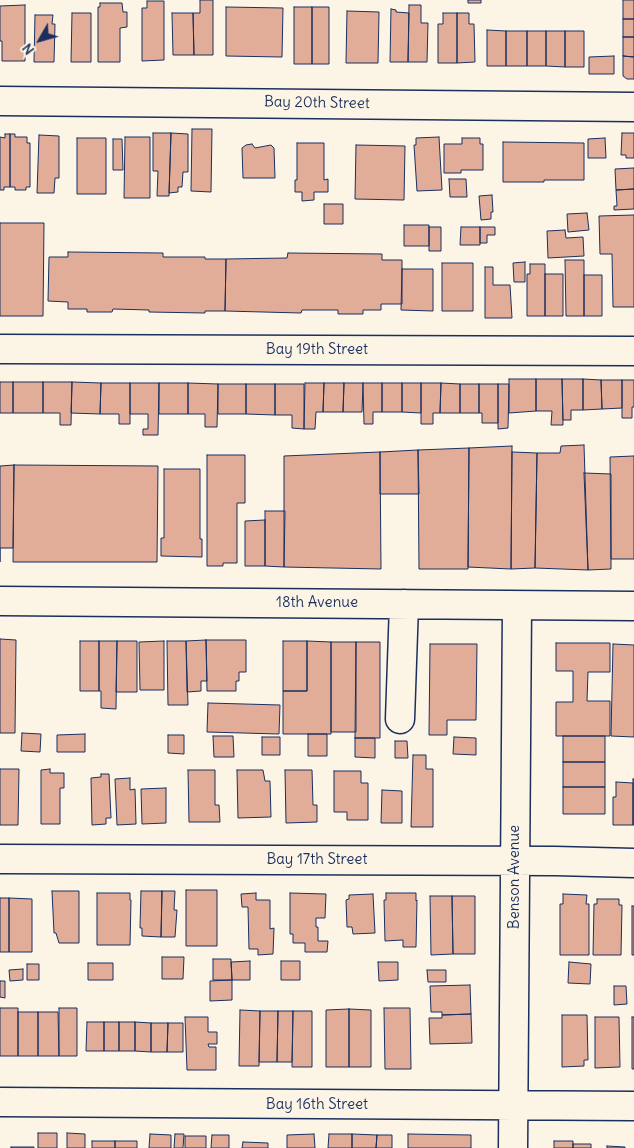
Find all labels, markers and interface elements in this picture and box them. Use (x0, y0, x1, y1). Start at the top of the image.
north arrow (15, 15, 65, 65)
text: N (18, 40, 38, 59)
street label: Bay 20th Street (264, 93, 370, 113)
street label: Bay 19th Street (266, 341, 368, 359)
street label: 18th Avenue (276, 594, 358, 612)
street label: Benson Avenue (506, 825, 524, 929)
street label: Bay 17th Street (266, 851, 368, 869)
street label: Bay 16th Street (266, 1096, 368, 1114)

